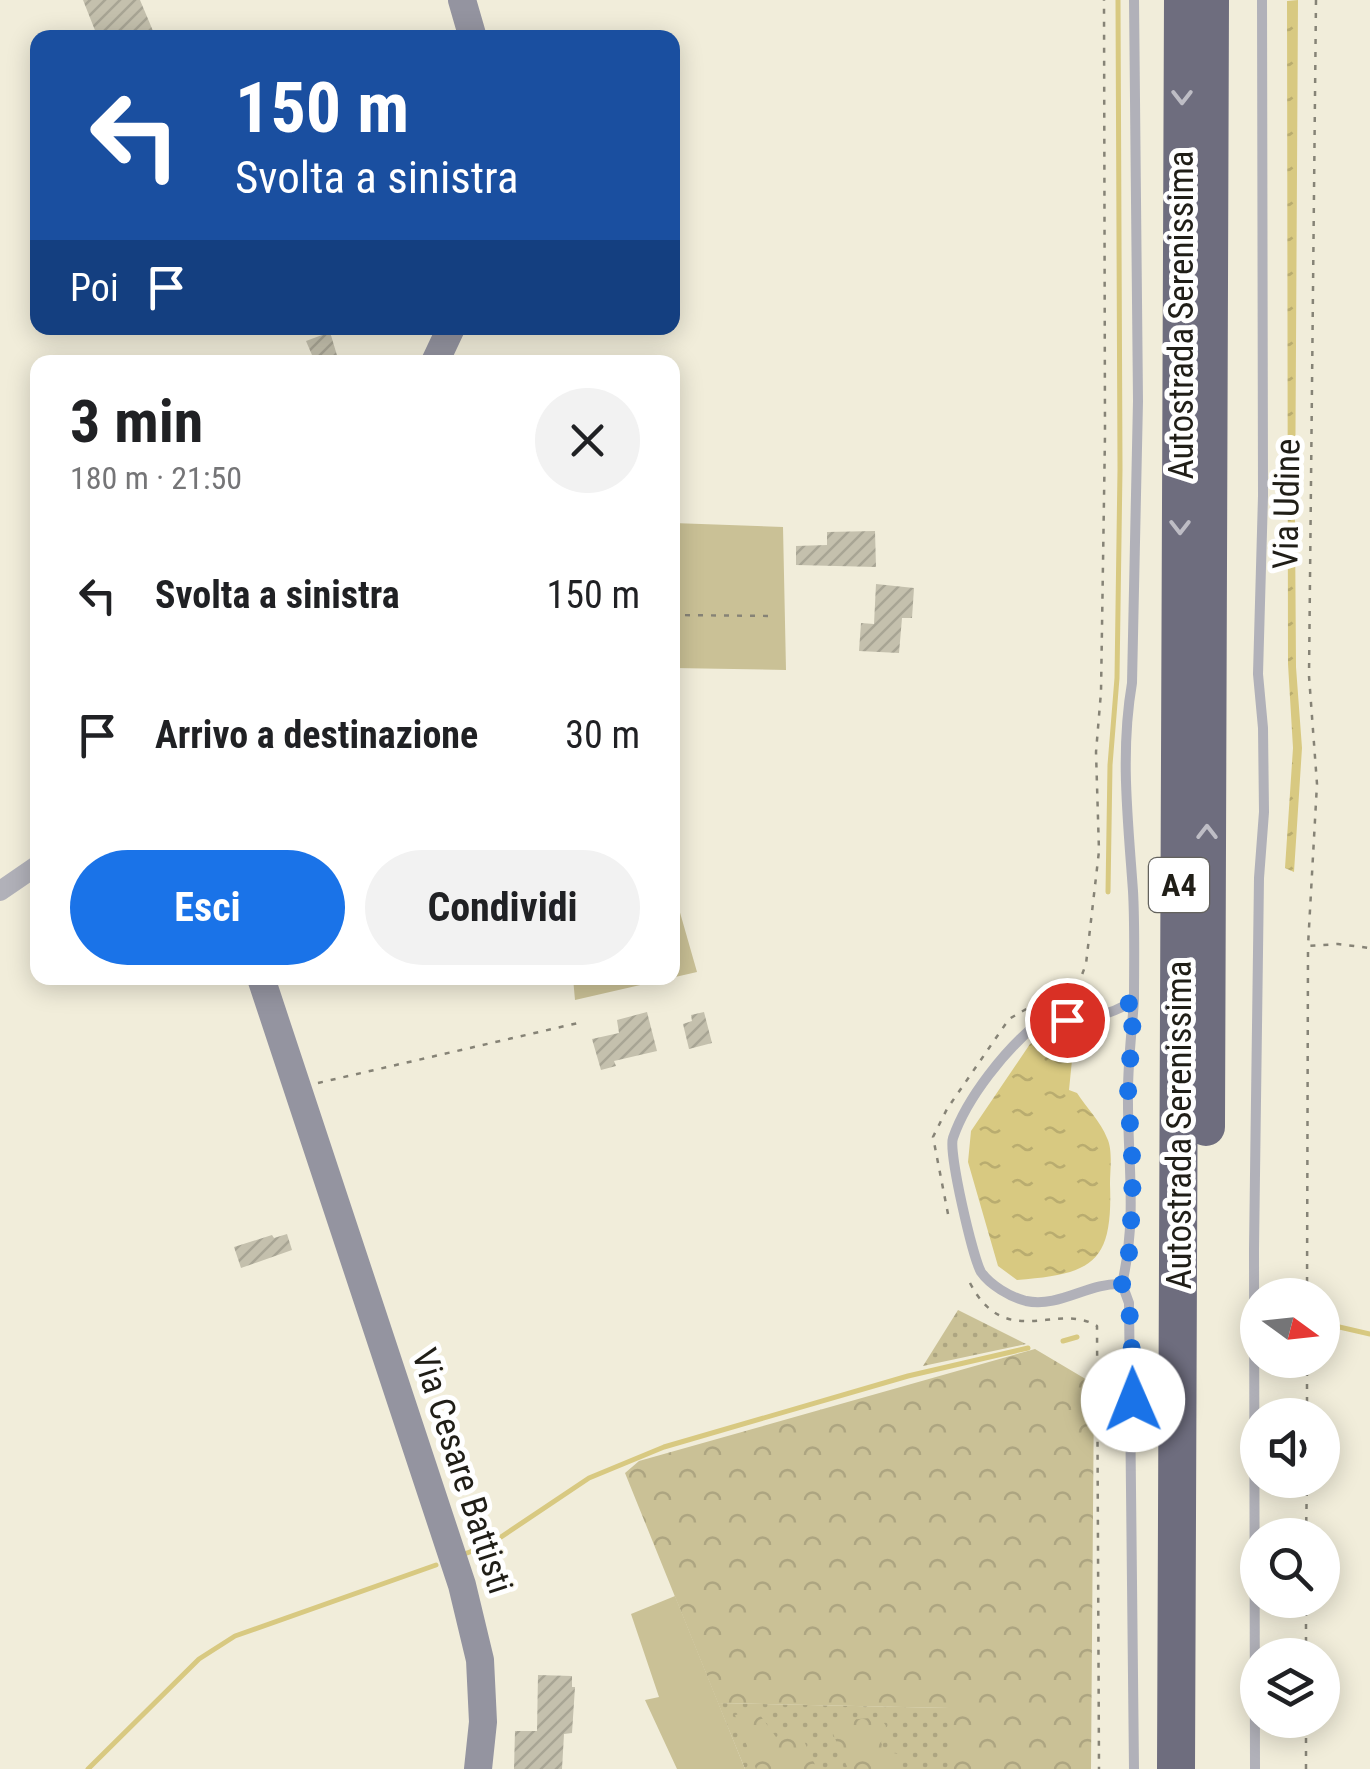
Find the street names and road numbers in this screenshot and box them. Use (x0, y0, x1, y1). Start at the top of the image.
street label: Autostrada Serenissima (1161, 150, 1202, 480)
street label: Via Udine (1265, 438, 1309, 570)
road number: A4 (1149, 858, 1209, 912)
street label: Autostrada Serenissima (1159, 960, 1200, 1290)
street label: Via Cesare Battisti (403, 1343, 521, 1599)

